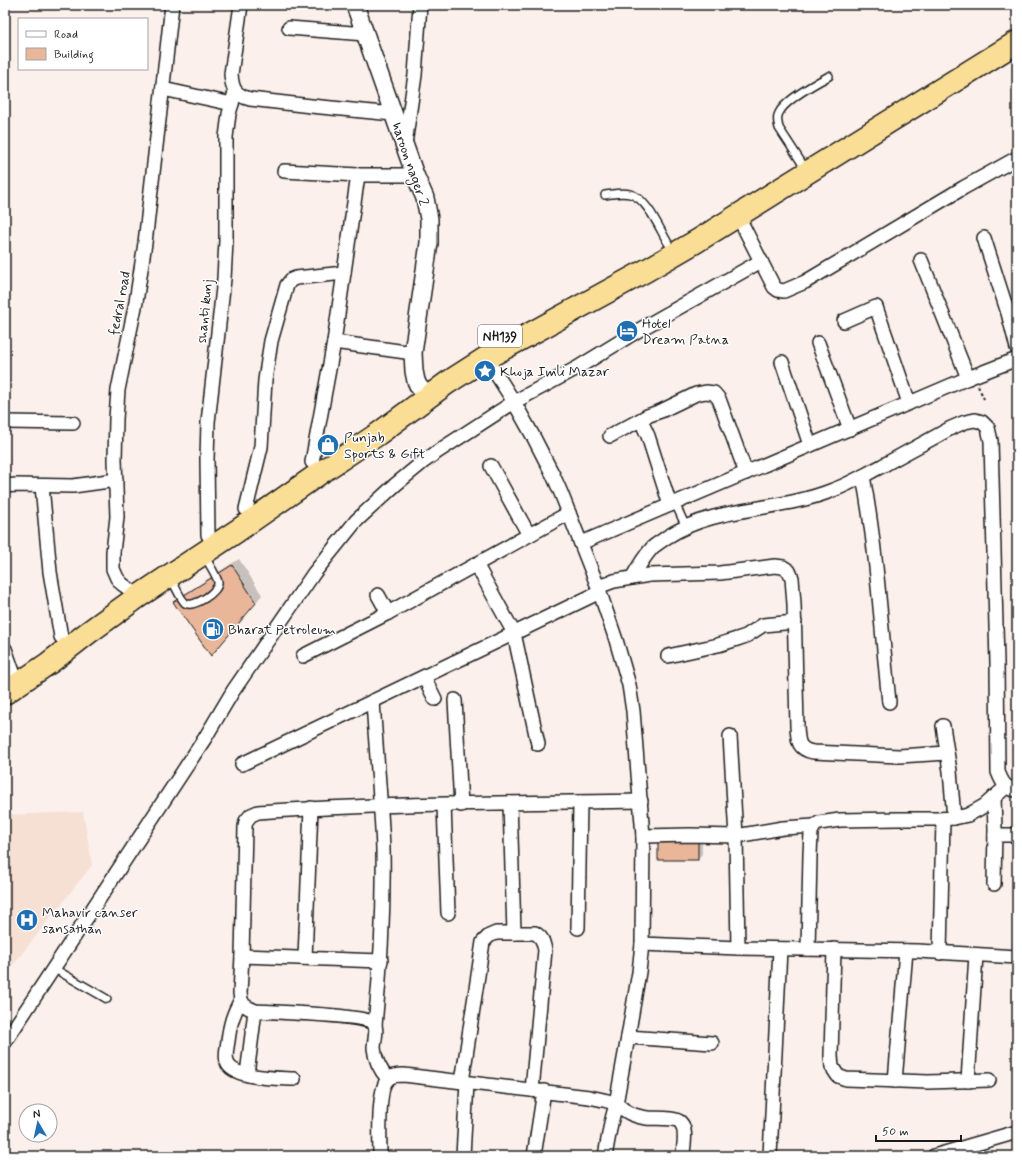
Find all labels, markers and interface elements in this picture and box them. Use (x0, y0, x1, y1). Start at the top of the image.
legend (18, 18, 148, 70)
text: Road (54, 27, 78, 43)
text: Building (54, 47, 94, 64)
street label: haroon nager 2 (386, 120, 433, 209)
street label: fedral road (105, 270, 135, 337)
street label: shanti kunj (193, 278, 217, 344)
place label: Hotel Dream Patna (642, 315, 729, 349)
hotel icon: Hotel Dream Patna (614, 318, 640, 344)
road number: NH139 (478, 325, 522, 347)
place icon: Khoja Imli Mazar (472, 358, 498, 384)
place label: Khoja Imli Mazar (500, 363, 610, 381)
place label: Punjab Sports & Gift (344, 429, 426, 463)
shop icon: Punjab Sports & Gift (315, 432, 341, 458)
fuel station icon: Bharat Petroleum (200, 616, 226, 642)
place label: Bharat Petroleum (228, 621, 336, 639)
place label: Mahavir canser sansathan (42, 904, 138, 938)
hospital icon: Mahavir canser sansathan (14, 907, 40, 933)
north arrow (18, 1103, 58, 1143)
text: N (32, 1107, 41, 1122)
scale bar (876, 1117, 961, 1143)
text: 50 m (882, 1124, 909, 1140)

